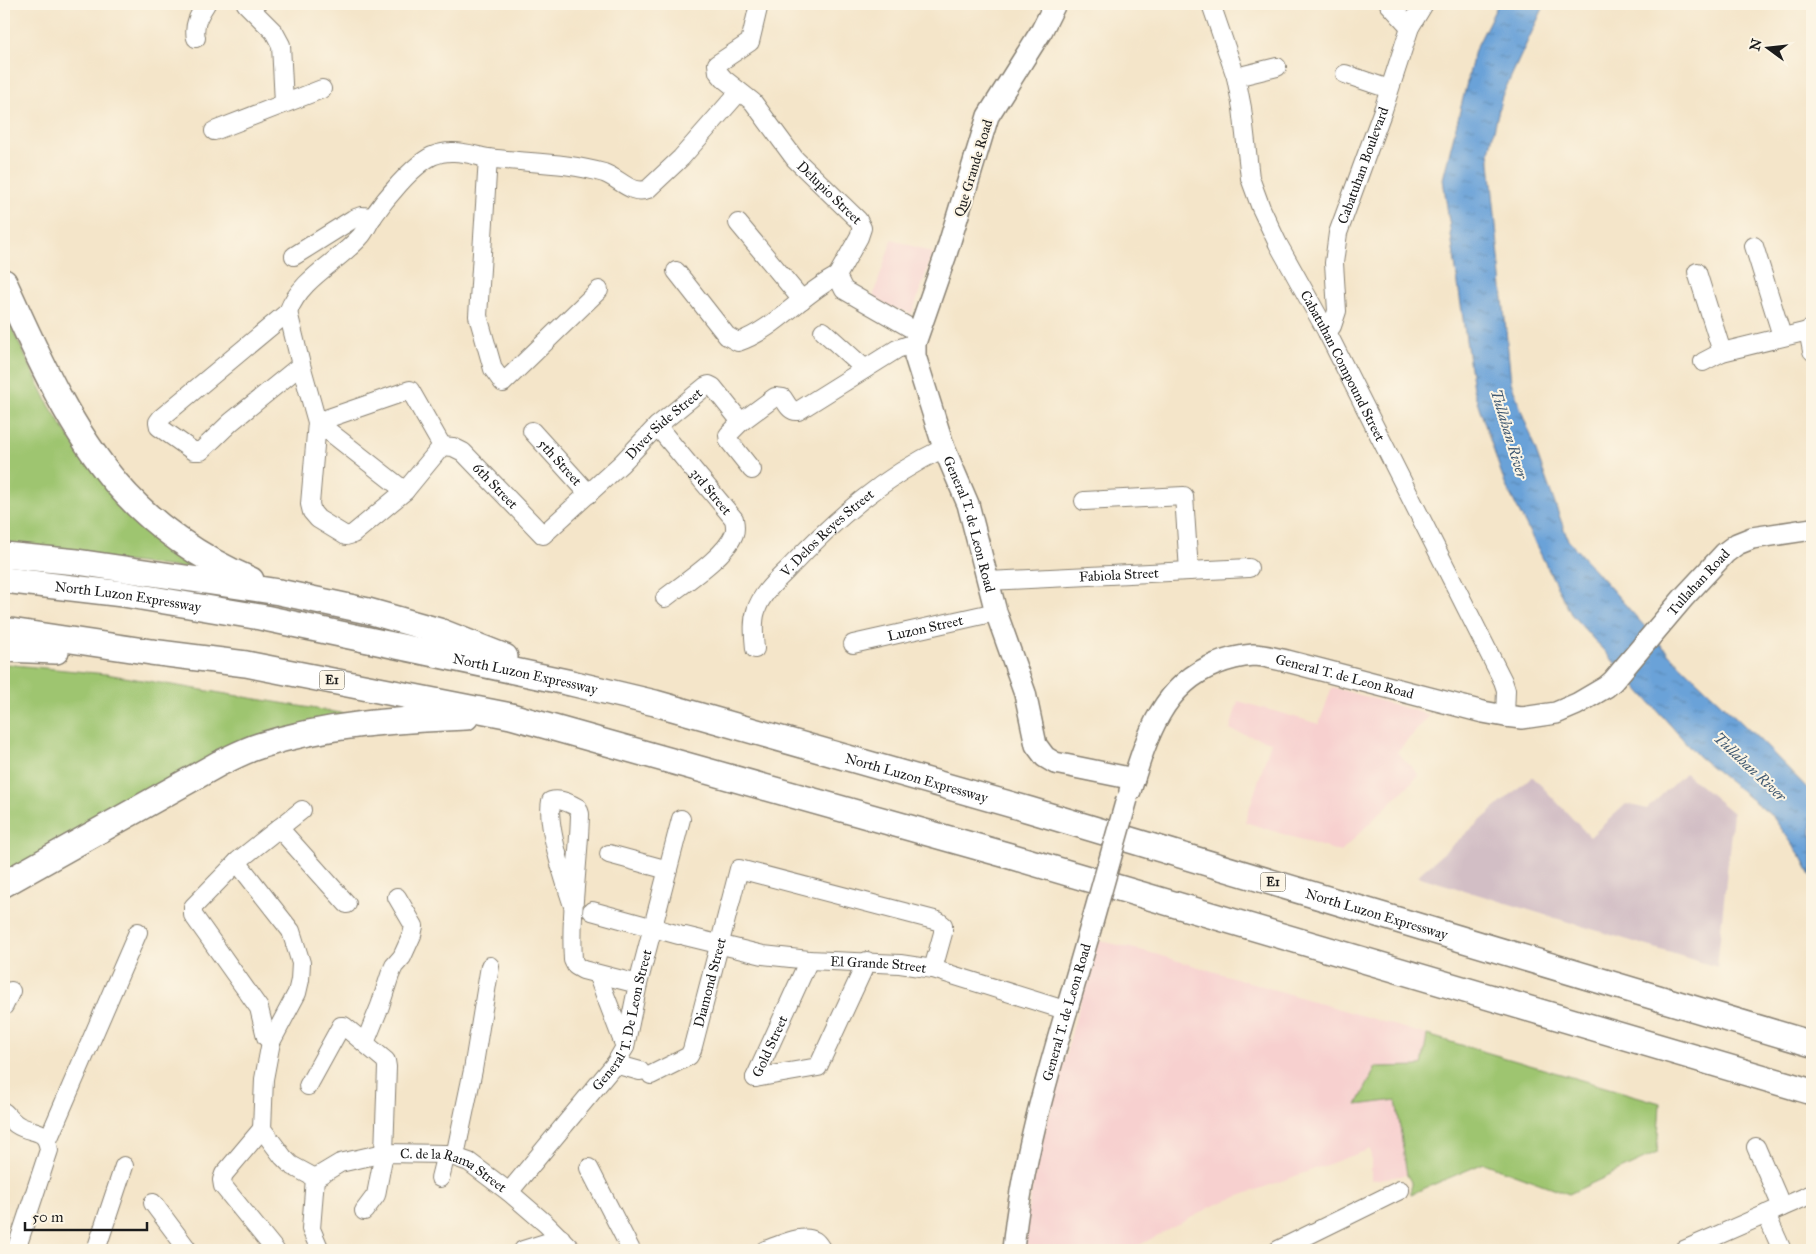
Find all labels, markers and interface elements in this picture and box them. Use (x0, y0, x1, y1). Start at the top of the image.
north arrow (1744, 22, 1794, 72)
text: N (1746, 37, 1766, 53)
street label: Cabatuhan Boulevard (1334, 105, 1392, 226)
street label: Que Grande Road (951, 117, 996, 219)
street label: Delupio Street (793, 158, 865, 228)
street label: Cabatuhan Compound Street (1297, 288, 1389, 444)
street label: Diver Side Street (622, 385, 706, 463)
water label: Tullahan River (1487, 387, 1531, 482)
street label: 5th Street (534, 436, 585, 489)
street label: General T. de Leon Road (939, 453, 998, 594)
street label: 6th Street (469, 459, 521, 513)
street label: 3rd Street (687, 465, 735, 519)
street label: V. Delos Reyes Street (777, 486, 877, 581)
street label: Tullahan Road (1664, 546, 1733, 619)
street label: Fabiola Street (1078, 565, 1159, 585)
street label: North Luzon Expressway (54, 578, 203, 616)
street label: Luzon Street (886, 612, 965, 645)
street label: North Luzon Expressway (451, 650, 600, 698)
street label: General T. de Leon Road (1274, 651, 1416, 703)
road number: E1 (320, 670, 344, 690)
water label: Tullahan River (1710, 729, 1791, 806)
street label: North Luzon Expressway (843, 750, 990, 807)
road number: E1 (1260, 872, 1286, 892)
street label: North Luzon Expressway (1303, 885, 1450, 944)
street label: Diamond Street (690, 936, 730, 1029)
street label: General T. de Leon Road (1039, 942, 1095, 1083)
street label: General T. De Leon Street (589, 948, 656, 1094)
street label: El Grande Street (830, 953, 928, 977)
street label: Gold Street (749, 1013, 791, 1080)
street label: C. de la Rama Street (400, 1145, 510, 1196)
scale bar (25, 1199, 148, 1231)
text: 50 m (32, 1208, 64, 1226)

